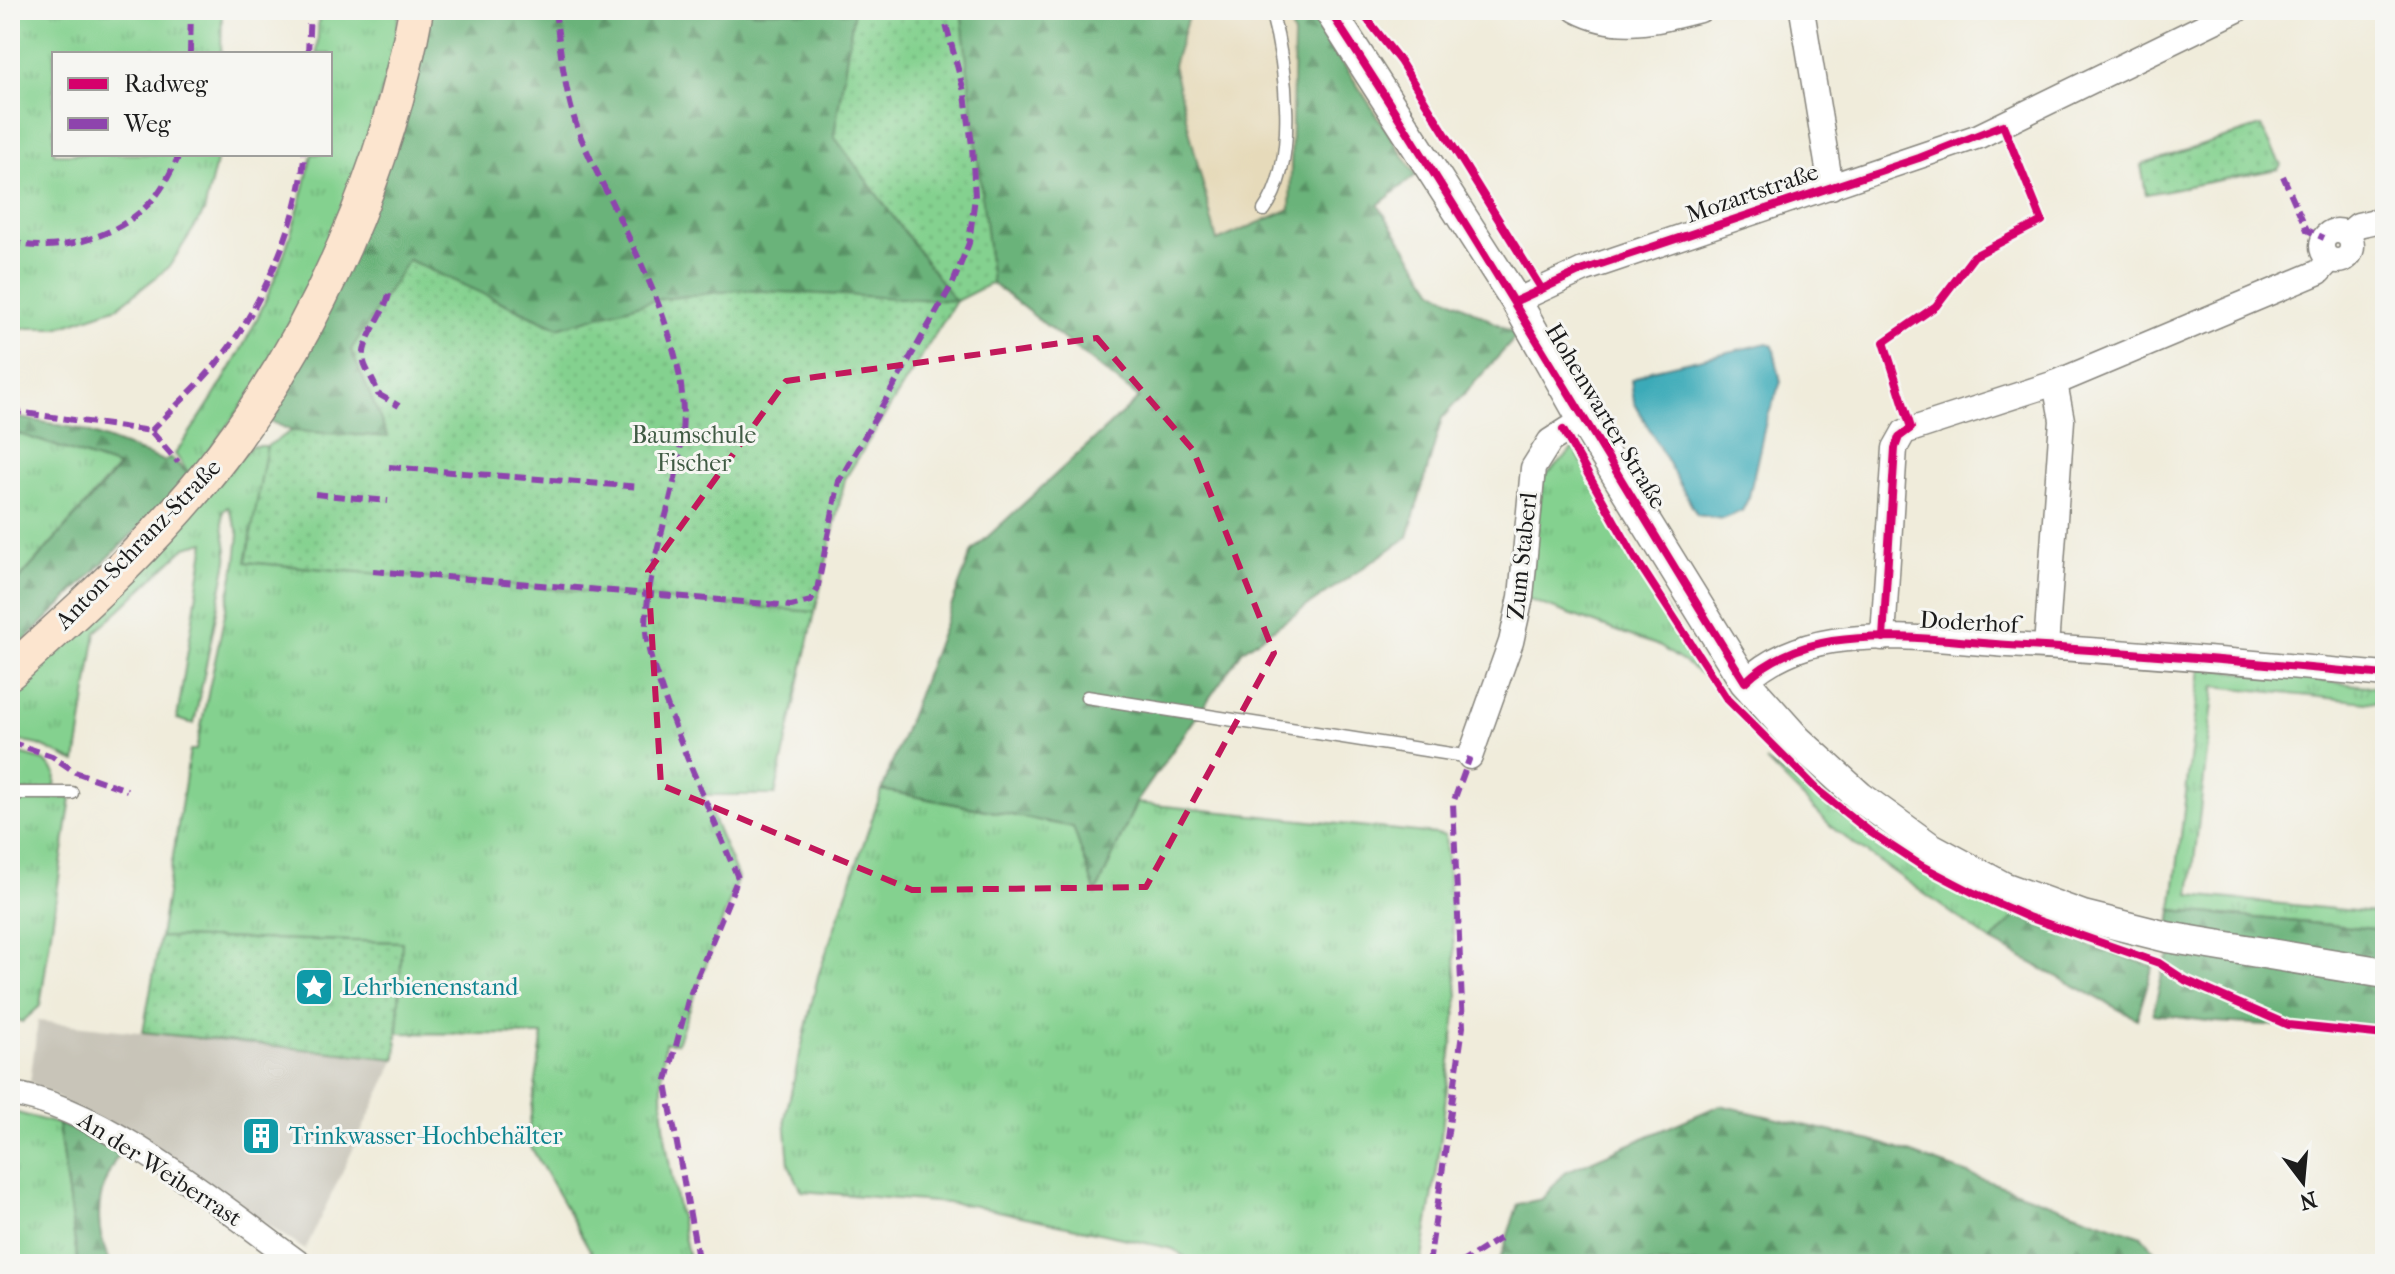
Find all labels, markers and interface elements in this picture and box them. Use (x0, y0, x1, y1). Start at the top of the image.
legend (52, 52, 332, 156)
text: Radweg (124, 70, 209, 98)
text: Weg (123, 110, 172, 138)
street label: Mozartstraße (1682, 157, 1822, 229)
street label: Hohenwarter Straße (1540, 318, 1673, 514)
park label: Baumschule Fischer (632, 421, 756, 477)
street label: Anton-Schranz-Straße (49, 453, 227, 636)
street label: Zum Staberl (1501, 491, 1543, 621)
street label: Doderhof (1919, 605, 2024, 639)
place icon: Lehrbienenstand (293, 966, 335, 1008)
place label: Lehrbienenstand (342, 973, 519, 1001)
street label: An der Weiberrast (72, 1105, 247, 1232)
building icon: Trinkwasser-Hochbehälter (240, 1115, 282, 1157)
place label: Trinkwasser-Hochbehälter (289, 1122, 563, 1150)
north arrow (2263, 1142, 2343, 1222)
text: N (2296, 1185, 2320, 1215)

